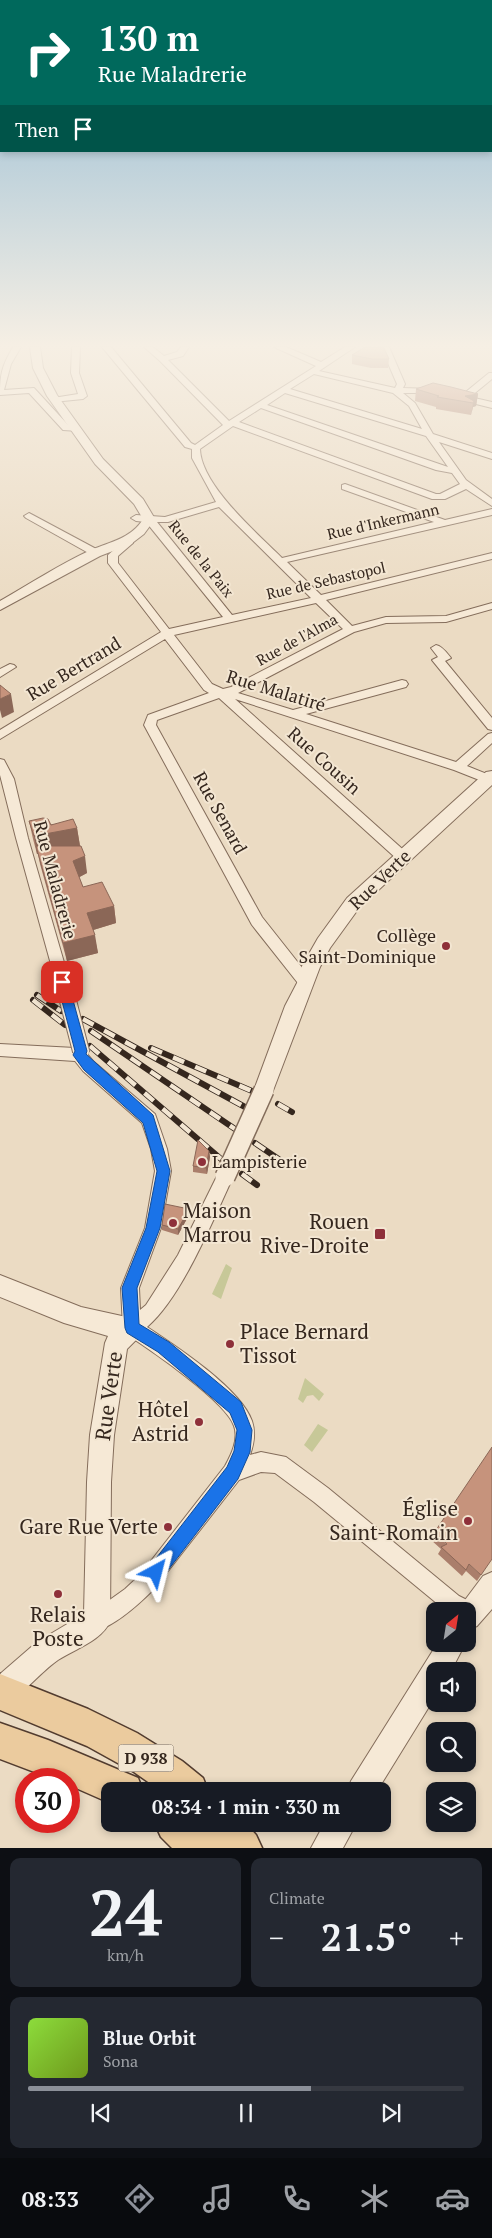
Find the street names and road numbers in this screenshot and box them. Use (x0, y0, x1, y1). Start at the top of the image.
street label: Rue d'Inkermann (325, 498, 441, 544)
street label: Rue de la Paix (165, 516, 239, 601)
street label: Rue de Sebastopol (264, 557, 387, 603)
street label: Rue de l'Alma (252, 608, 341, 670)
street label: Rue Bertrand (22, 631, 125, 706)
street label: Rue Malatiré (224, 664, 329, 717)
street label: Rue Cousin (283, 721, 367, 800)
street label: Rue Senard (188, 767, 253, 858)
street label: Rue Maladrerie (29, 818, 83, 942)
street label: Rue Verte (343, 844, 415, 915)
street label: Rue Verte (88, 1349, 128, 1442)
road number: D 938 (118, 1745, 174, 1772)

